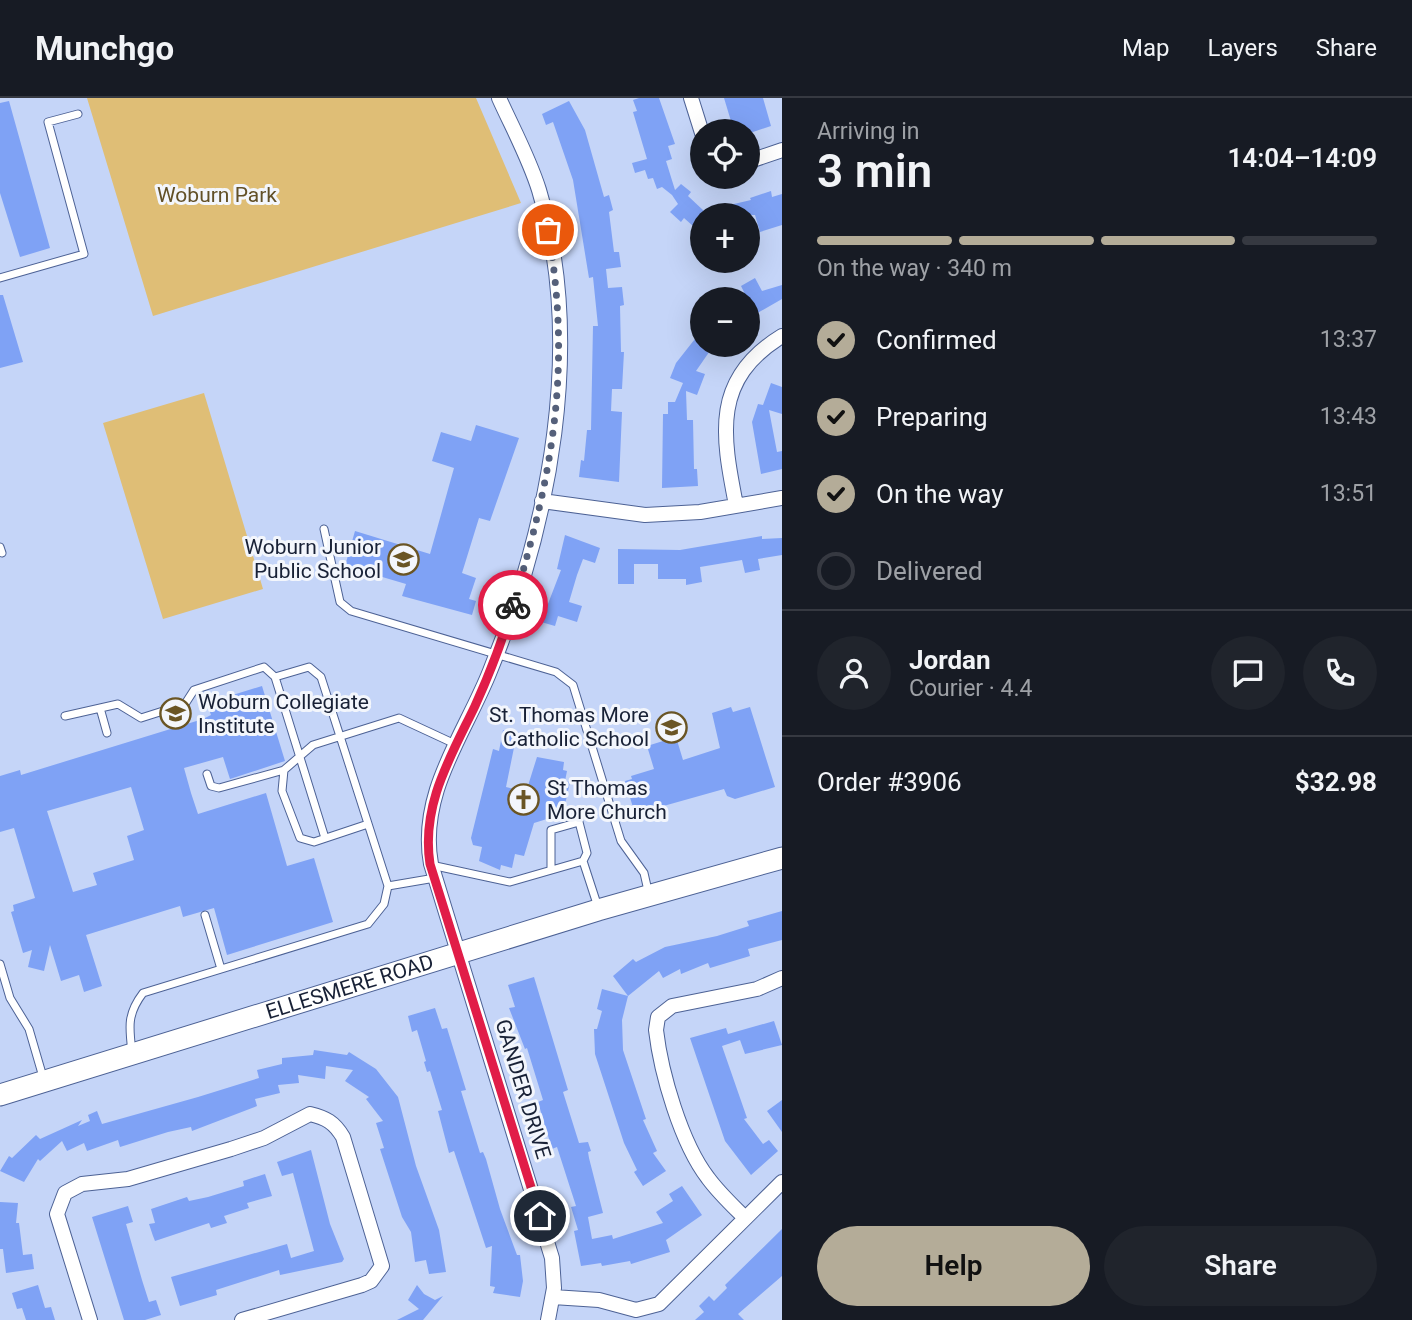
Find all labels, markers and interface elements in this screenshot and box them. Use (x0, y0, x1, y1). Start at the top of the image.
text: Munchgo (35, 29, 174, 68)
text: Map (1122, 34, 1170, 62)
text: Layers (1208, 34, 1278, 62)
text: Share (1316, 34, 1377, 62)
text: Arriving in (817, 118, 920, 145)
map controls (690, 119, 760, 357)
button: locate (690, 119, 760, 189)
text: 14:04–14:09 (1227, 143, 1377, 173)
text: 3 min (817, 144, 932, 198)
park label: Woburn Park (157, 183, 277, 207)
pin (518, 200, 578, 260)
button: + (690, 203, 760, 273)
icon: bag (529, 211, 567, 249)
text: On the way · 340 m (817, 255, 1012, 282)
button: − (690, 287, 760, 357)
icon: check (817, 321, 855, 359)
text: Confirmed (876, 325, 997, 355)
text: 13:37 (1320, 326, 1377, 353)
icon: check (817, 398, 855, 436)
text: Preparing (876, 402, 988, 432)
text: 13:43 (1320, 403, 1377, 430)
icon: check (817, 475, 855, 513)
text: On the way (876, 479, 1004, 509)
text: 13:51 (1320, 480, 1377, 507)
place label: Woburn Junior Public School (244, 535, 381, 583)
school or university icon: Woburn Junior Public School (387, 542, 421, 576)
text: Delivered (876, 556, 983, 586)
courier (478, 570, 548, 640)
icon: bike (494, 586, 532, 624)
button: person (817, 636, 891, 710)
button: chat (1211, 636, 1285, 710)
button: phone (1303, 636, 1377, 710)
text: Jordan (909, 645, 991, 675)
text: Courier · 4.4 (909, 675, 1032, 702)
place label: Woburn Collegiate Institute (198, 690, 369, 738)
school or university icon: Woburn Collegiate Institute (158, 697, 192, 731)
place label: St. Thomas More Catholic School (489, 703, 649, 751)
school or university icon: St. Thomas More Catholic School (655, 710, 689, 744)
text: Order #3906 (817, 767, 962, 797)
text: $32.98 (1295, 767, 1377, 797)
place label: St Thomas More Church (547, 776, 667, 824)
church icon: St Thomas More Church (507, 783, 541, 817)
street label: ELLESMERE ROAD (263, 950, 436, 1024)
street label: GANDER DRIVE (490, 1016, 556, 1162)
pin (510, 1186, 570, 1246)
icon: home (521, 1197, 559, 1235)
button: Help (817, 1226, 1090, 1306)
button: Share (1104, 1226, 1377, 1306)

